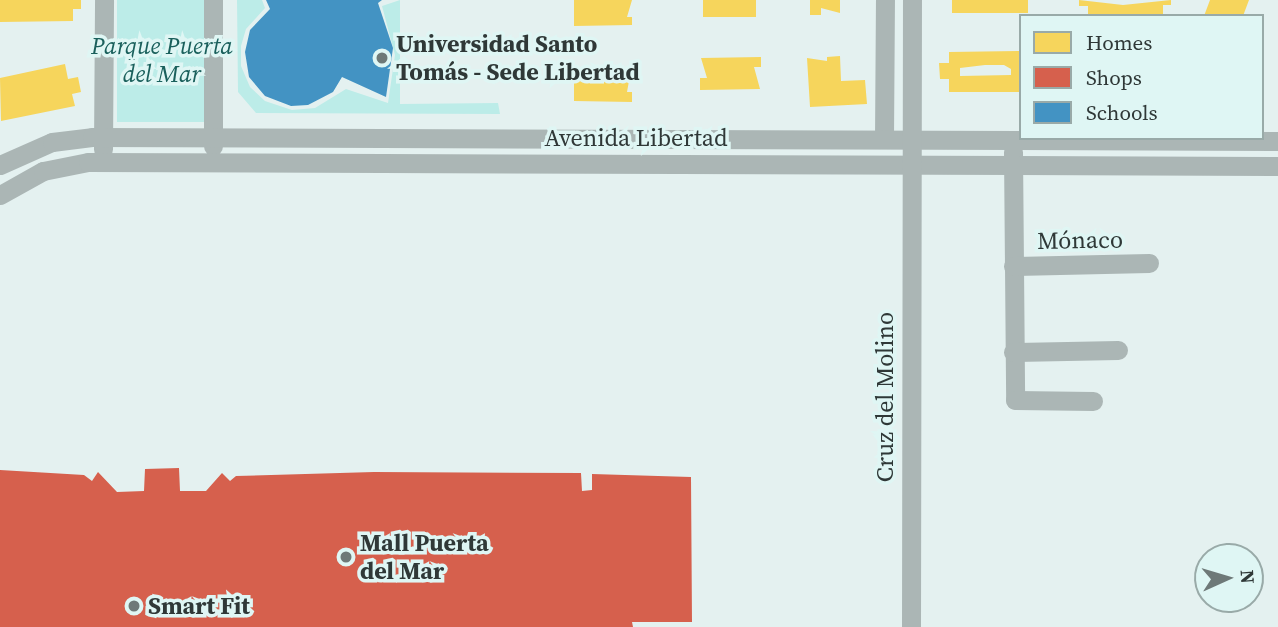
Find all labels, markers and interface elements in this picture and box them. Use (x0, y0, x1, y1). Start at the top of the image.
legend (1019, 14, 1264, 140)
text: Homes (1086, 28, 1152, 57)
place label: Universidad Santo Tomás - Sede Libertad (396, 30, 640, 86)
park label: Parque Puerta del Mar (91, 32, 233, 88)
marker: Universidad Santo Tomás - Sede Libertad (374, 50, 390, 66)
text: Shops (1086, 63, 1142, 92)
text: Schools (1086, 98, 1158, 127)
street label: Avenida Libertad (544, 124, 728, 152)
street label: Mónaco (1037, 225, 1123, 255)
street label: Cruz del Molino (871, 312, 899, 482)
place label: Mall Puerta del Mar (360, 529, 489, 585)
north arrow (1194, 543, 1264, 613)
marker: Mall Puerta del Mar (338, 549, 354, 565)
text: N (1235, 569, 1261, 584)
place label: Smart Fit (148, 592, 250, 620)
marker: Smart Fit (126, 598, 142, 614)

